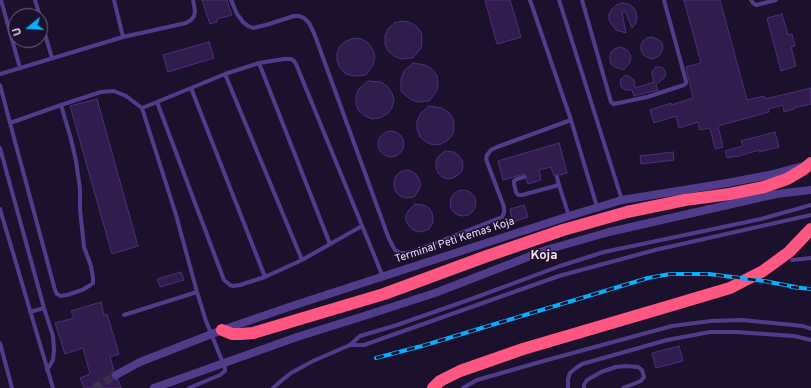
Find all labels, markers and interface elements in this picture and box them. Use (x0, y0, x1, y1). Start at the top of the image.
north arrow (8, 8, 48, 48)
text: U (10, 26, 25, 37)
street label: Terminal Peti Kemas Koja (394, 215, 516, 267)
district label: Koja (531, 248, 557, 264)

